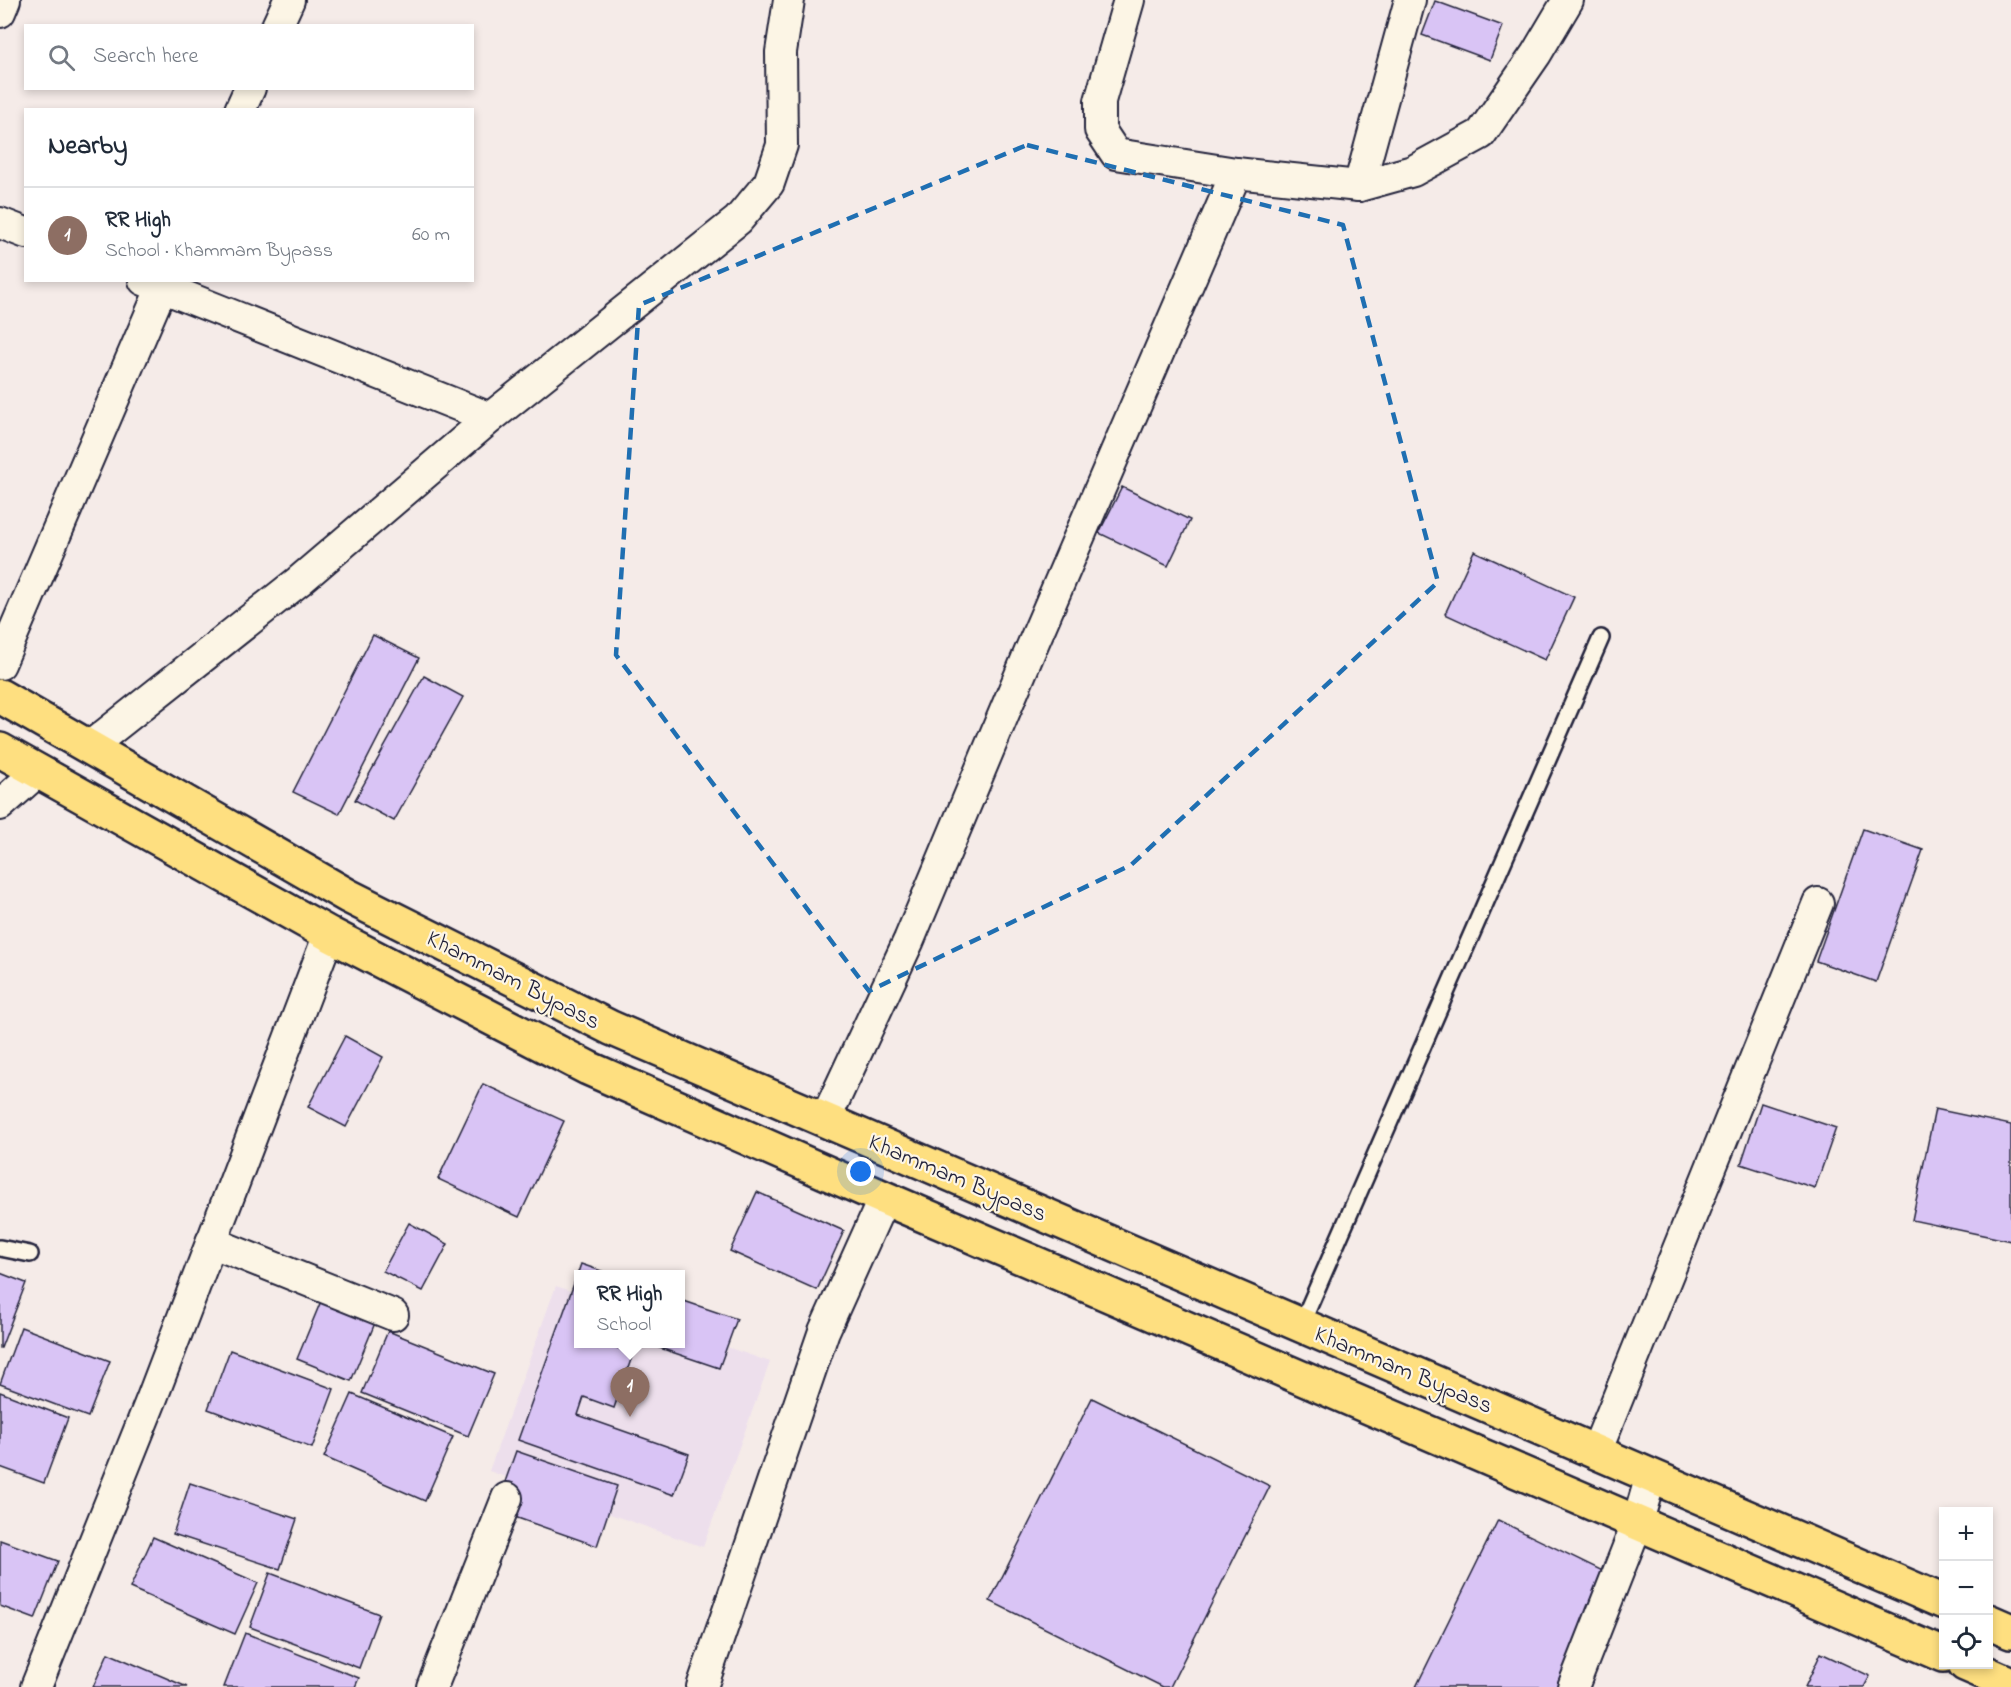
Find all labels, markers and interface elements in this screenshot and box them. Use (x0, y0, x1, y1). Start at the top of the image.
search box (24, 24, 474, 90)
icon: search (45, 41, 78, 74)
text: Search here (93, 41, 198, 73)
text: Nearby (48, 128, 127, 166)
text: RR High (105, 205, 171, 237)
text: 1 (64, 221, 71, 250)
text: 60 m (412, 221, 450, 250)
text: School · Khammam Bypass (105, 237, 333, 266)
street label: Khammam Bypass (419, 922, 606, 1041)
street label: Khammam Bypass (862, 1126, 1052, 1234)
your location (846, 1157, 875, 1186)
popup (574, 1270, 685, 1348)
text: RR High (596, 1279, 663, 1311)
text: School (596, 1311, 651, 1340)
street label: Khammam Bypass (1308, 1318, 1498, 1426)
pin: 1 (610, 1368, 650, 1417)
map controls (1939, 1507, 1993, 1669)
button: + (1939, 1507, 1993, 1561)
button: − (1939, 1561, 1993, 1615)
button: locate (1939, 1615, 1993, 1669)

